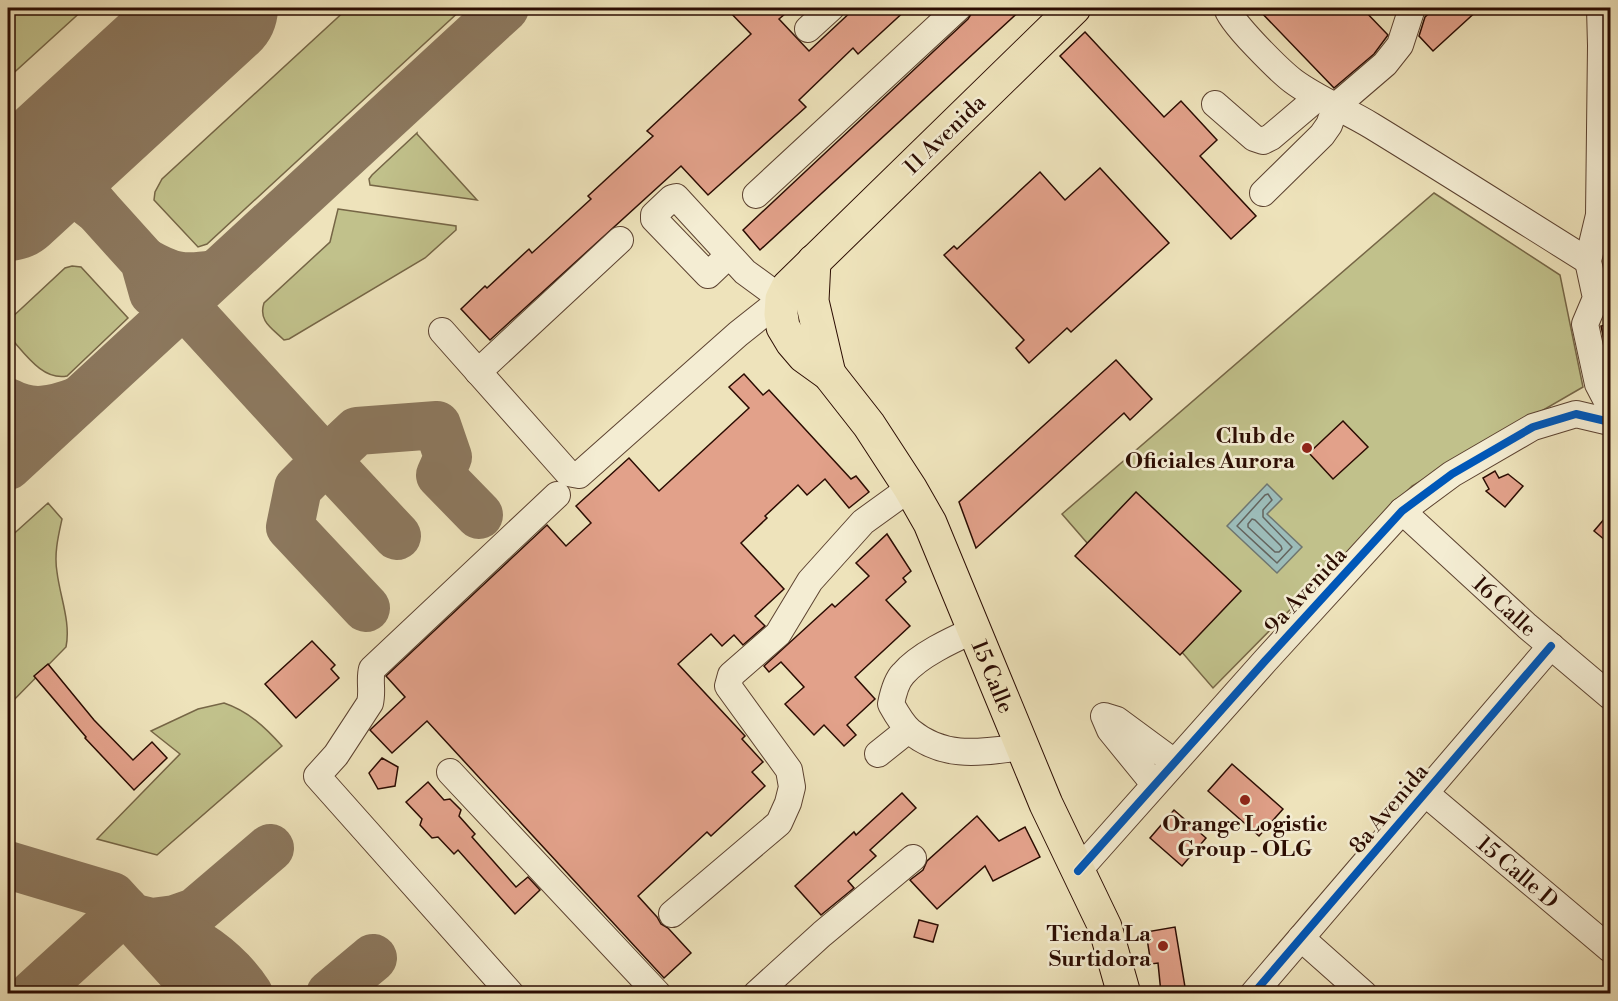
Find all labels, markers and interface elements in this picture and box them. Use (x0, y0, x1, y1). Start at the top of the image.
street label: 11 Avenida (898, 89, 992, 181)
place label: Club de Oficiales Aurora (1125, 423, 1296, 475)
marker: Club de Oficiales Aurora (1300, 441, 1314, 455)
street label: 9a Avenida (1259, 541, 1354, 640)
street label: 16 Calle (1467, 571, 1541, 643)
street label: 15 Calle (965, 636, 1019, 717)
street label: 8a Avenida (1344, 758, 1435, 859)
marker: Orange Logistic Group - OLG (1238, 793, 1252, 807)
place label: Orange Logistic Group - OLG (1162, 811, 1328, 863)
street label: 15 Calle D (1471, 831, 1564, 915)
place label: Tienda La Surtidora (1047, 921, 1152, 973)
marker: Tienda La Surtidora (1156, 939, 1170, 953)

